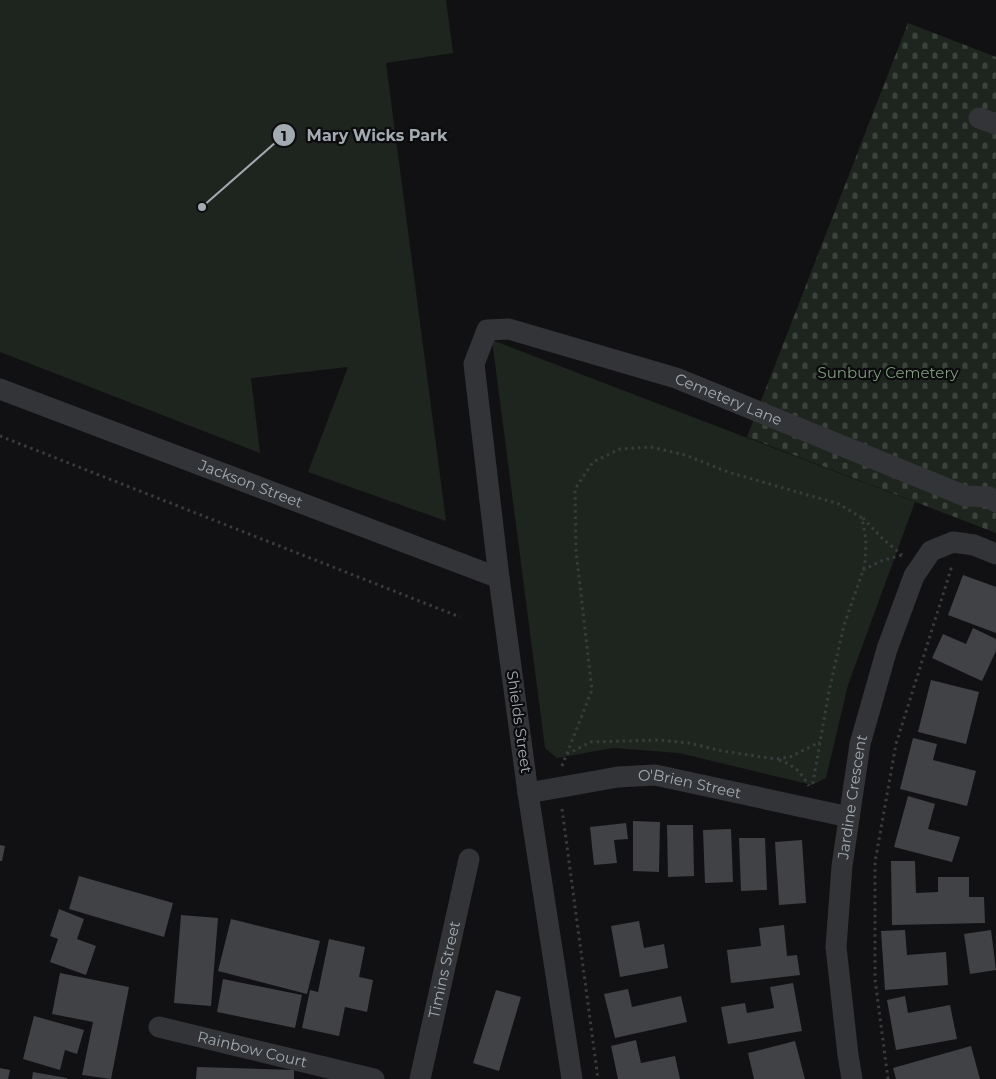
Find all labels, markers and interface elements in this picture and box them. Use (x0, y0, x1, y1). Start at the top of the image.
callout: Mary Wicks Park (272, 120, 458, 151)
text: 1 (281, 126, 287, 145)
text: Mary Wicks Park (307, 126, 448, 145)
park label: Sunbury Cemetery (818, 363, 959, 382)
street label: Cemetery Lane (672, 369, 785, 429)
street label: Jackson Street (195, 455, 305, 512)
street label: Shields Street (503, 669, 536, 774)
street label: Jardine Crescent (833, 732, 871, 862)
street label: O'Brien Street (637, 765, 743, 802)
street label: Timins Street (424, 919, 464, 1020)
street label: Rainbow Court (196, 1027, 309, 1072)

